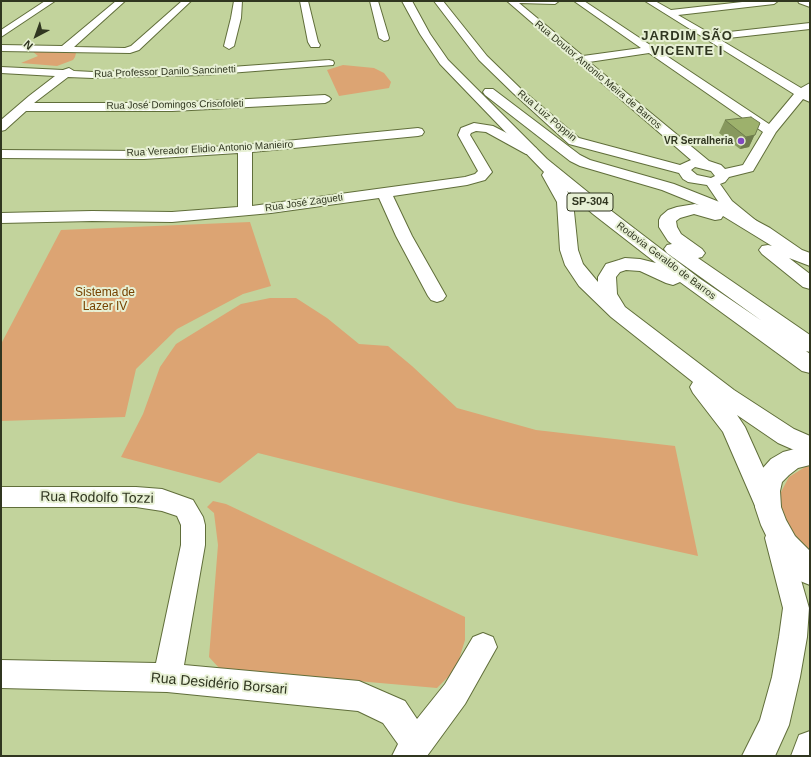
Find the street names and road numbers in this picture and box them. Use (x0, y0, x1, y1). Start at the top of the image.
street label: Rua Doutor Antonio Meira de Barros (532, 18, 664, 132)
street label: Rua Professor Danilo Sancinetti (94, 64, 236, 80)
street label: Rua Luiz Poppin (515, 88, 579, 144)
street label: Rua José Domingos Crisofoleti (106, 98, 244, 112)
street label: Rua Vereador Elidio Antonio Manieiro (126, 139, 294, 159)
street label: Rua José Zagueti (264, 192, 344, 214)
road number: SP-304 (567, 193, 613, 211)
street label: Rodovia Geraldo de Barros (614, 220, 718, 302)
street label: Rua Rodolfo Tozzi (40, 489, 154, 507)
street label: Rua Desidério Borsari (150, 670, 288, 698)

